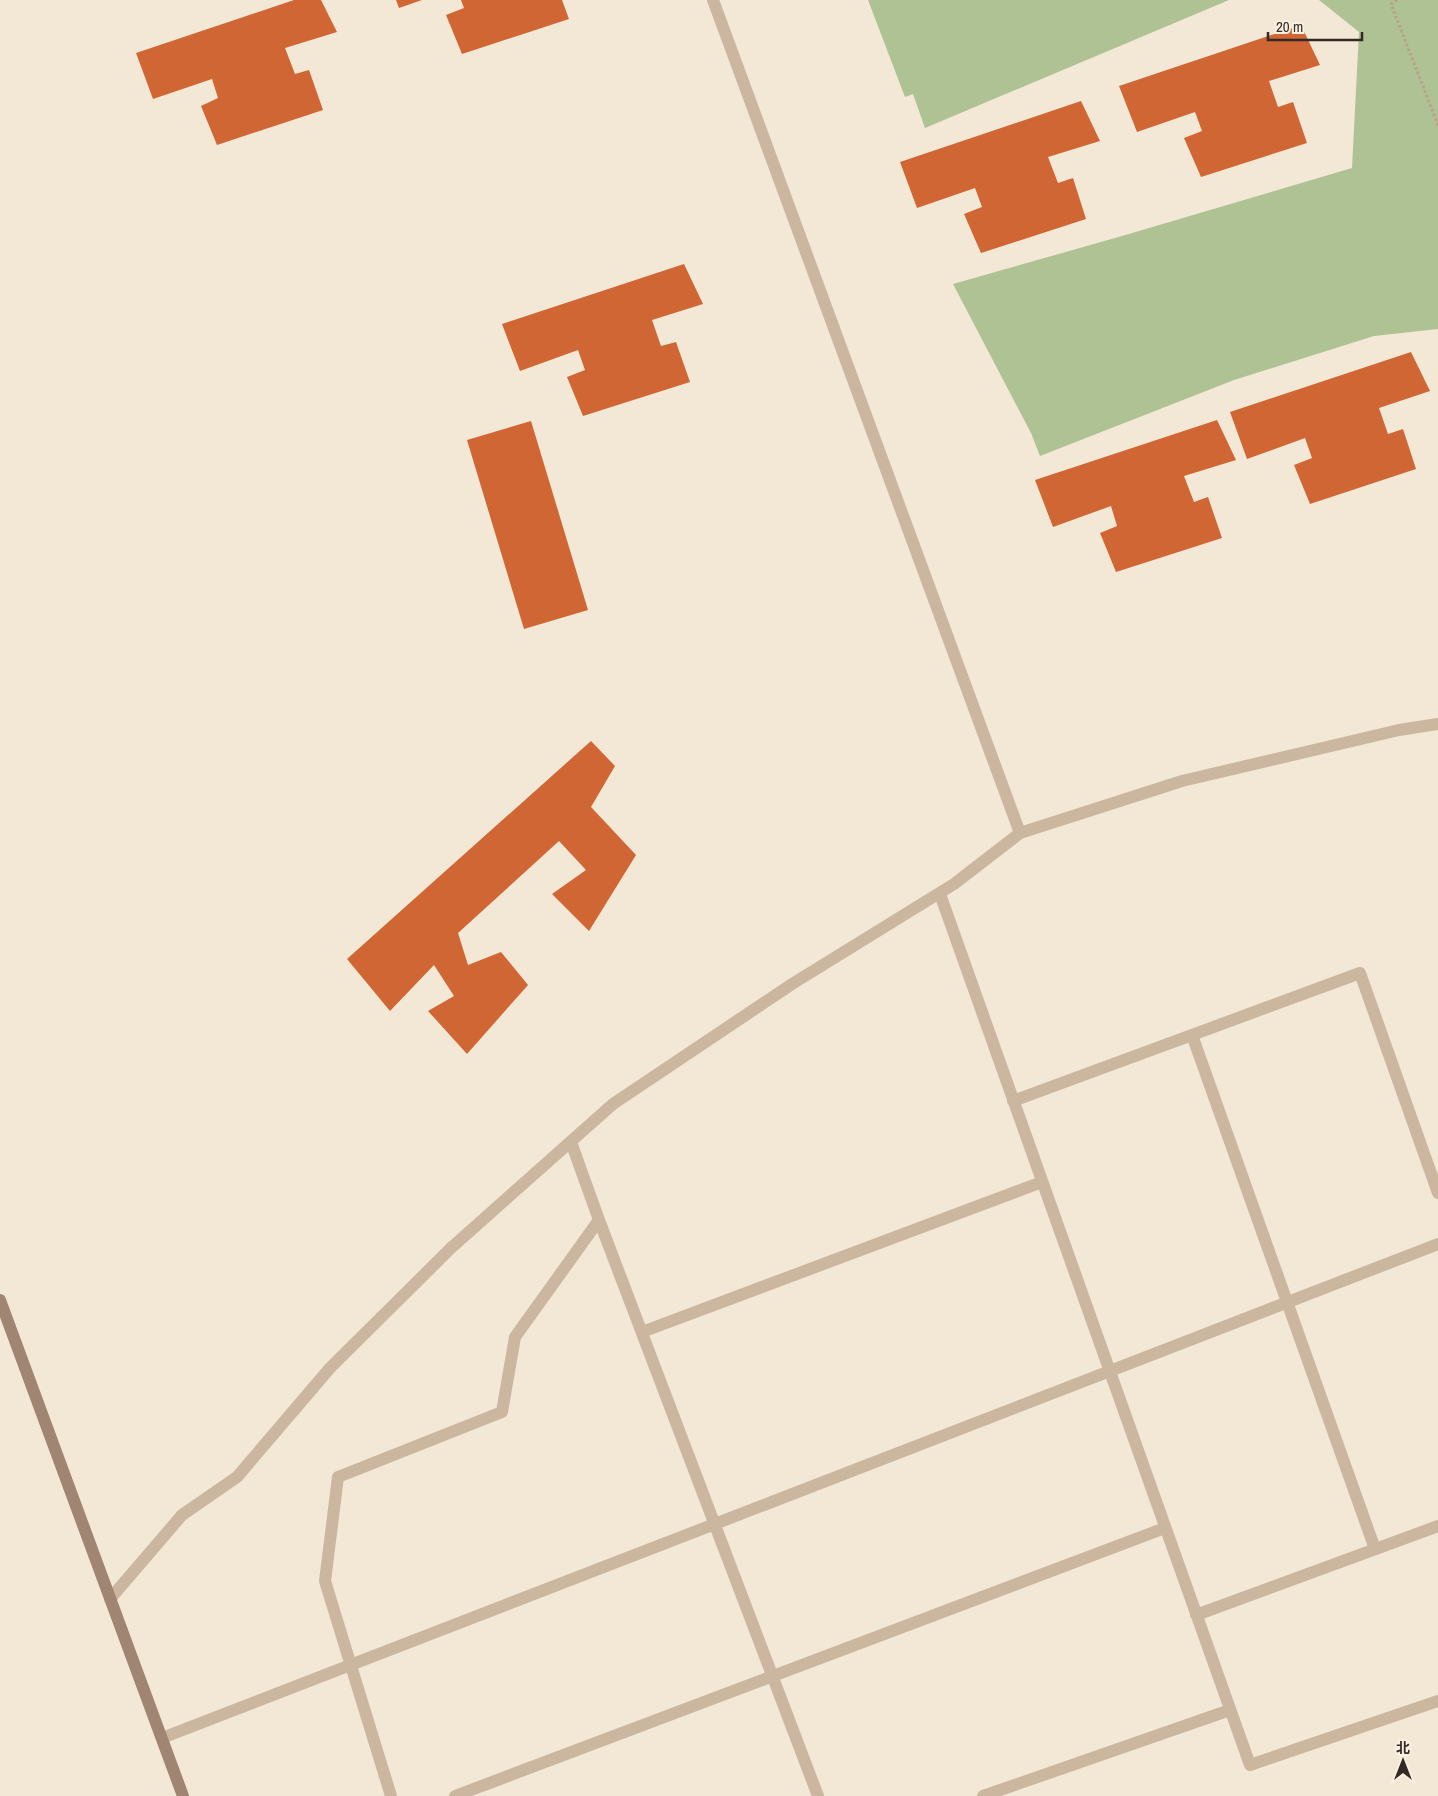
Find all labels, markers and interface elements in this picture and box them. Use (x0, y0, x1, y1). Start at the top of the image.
scale bar (1268, 10, 1362, 42)
text: 20 m (1276, 16, 1303, 37)
north arrow (1378, 1736, 1428, 1786)
text: 北 (1396, 1739, 1410, 1757)

